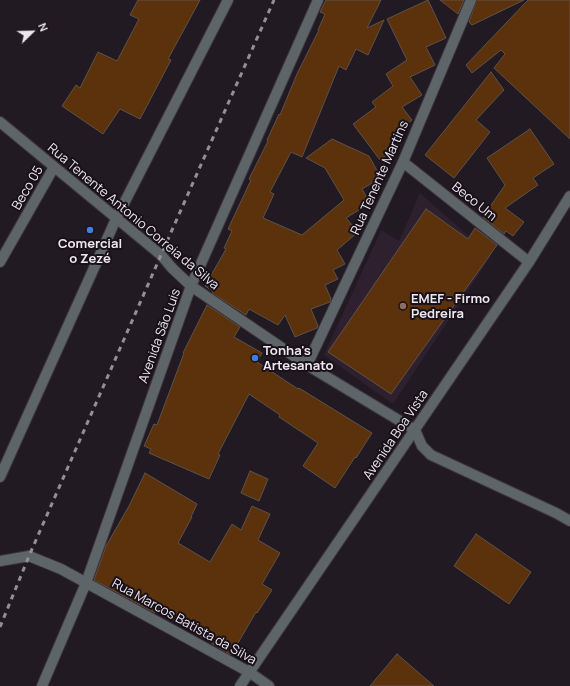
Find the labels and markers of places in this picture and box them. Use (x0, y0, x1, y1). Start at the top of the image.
marker: Comercial o Zezé (85, 225, 95, 235)
place label: Comercial o Zezé (58, 236, 122, 267)
place label: EMEF - Firmo Pedreira (411, 291, 490, 322)
marker: EMEF - Firmo Pedreira (398, 301, 408, 311)
place label: Tonha's Artesanato (263, 343, 333, 374)
marker: Tonha's Artesanato (250, 353, 260, 363)

